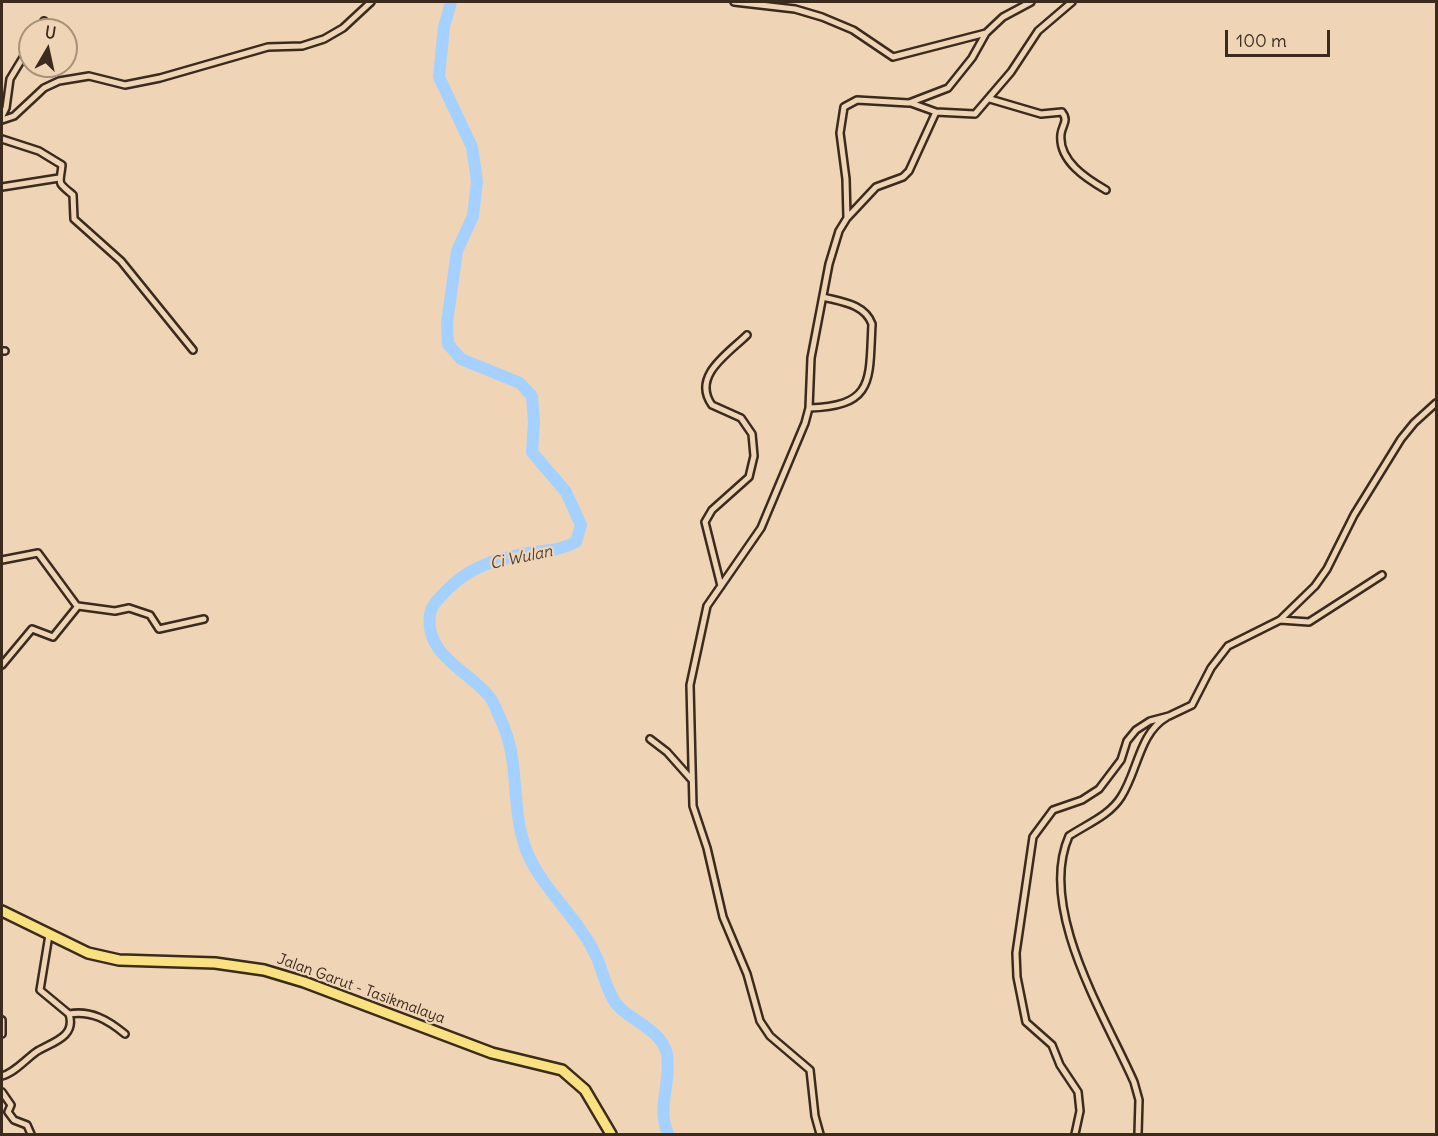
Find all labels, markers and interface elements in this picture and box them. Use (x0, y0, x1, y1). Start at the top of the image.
north arrow (18, 18, 78, 78)
scale bar (1228, 18, 1333, 56)
text: U (44, 21, 57, 43)
text: 100 m (1236, 29, 1287, 52)
water label: Ci Wulan (488, 542, 554, 574)
street label: Jalan Garut - Tasikmalaya (275, 950, 447, 1028)

